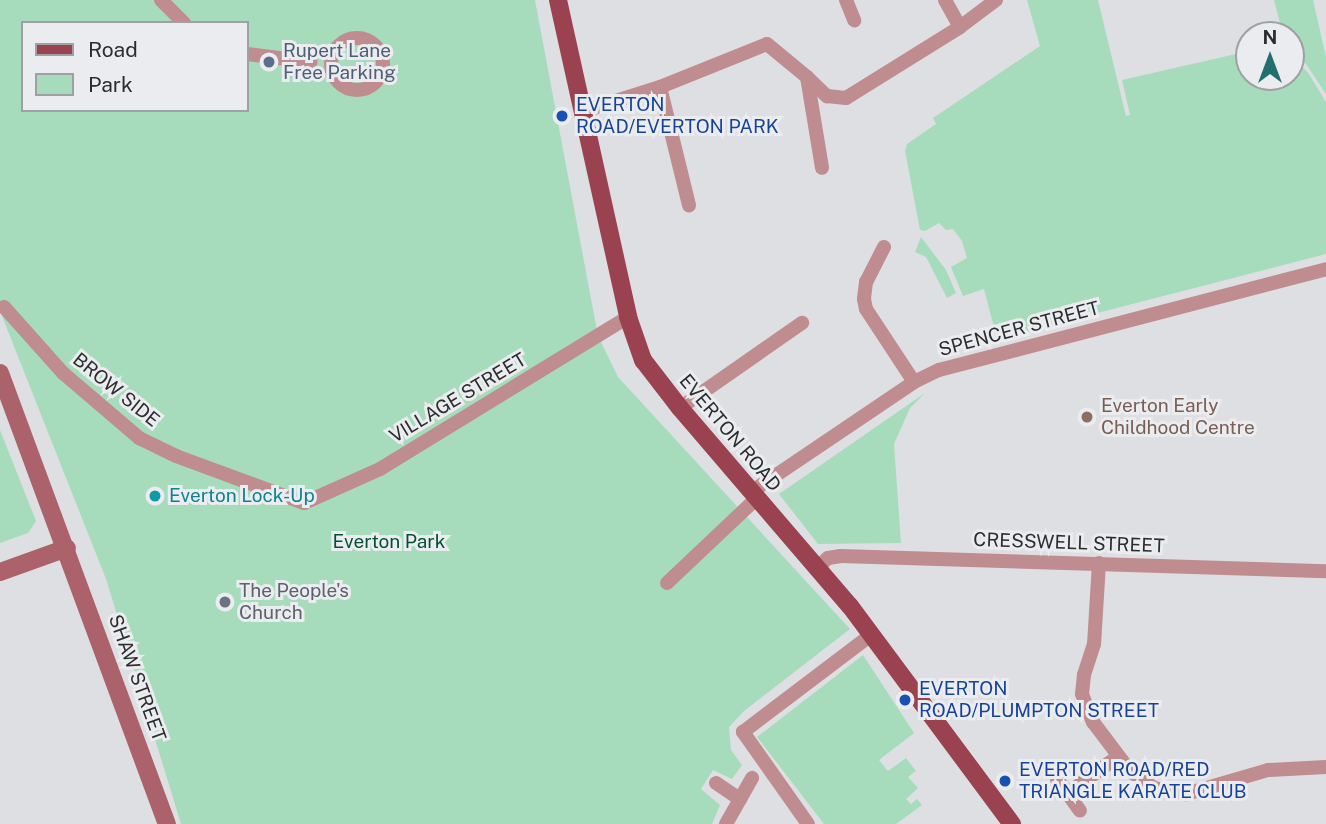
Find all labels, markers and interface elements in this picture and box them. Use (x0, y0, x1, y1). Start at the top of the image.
legend (21, 21, 248, 112)
north arrow (1235, 21, 1305, 91)
text: N (1263, 26, 1277, 48)
text: Road (88, 37, 138, 62)
place label: Rupert Lane Free Parking (283, 40, 396, 84)
marker: Rupert Lane Free Parking (261, 54, 277, 70)
text: Park (88, 72, 133, 97)
place label: EVERTON ROAD/EVERTON PARK (576, 94, 779, 138)
marker: EVERTON ROAD/EVERTON PARK (554, 108, 570, 124)
street label: SPENCER STREET (936, 297, 1102, 361)
street label: BROW SIDE (68, 348, 164, 432)
street label: VILLAGE STREET (386, 348, 530, 448)
street label: EVERTON ROAD (674, 370, 786, 496)
place label: Everton Early Childhood Centre (1101, 395, 1255, 439)
marker: Everton Early Childhood Centre (1079, 409, 1095, 425)
place label: Everton Lock-Up (169, 485, 315, 507)
marker: Everton Lock-Up (147, 488, 163, 504)
street label: CRESSWELL STREET (973, 528, 1165, 558)
park label: Everton Park (333, 531, 445, 553)
place label: The People's Church (239, 580, 349, 624)
marker: The People's Church (217, 594, 233, 610)
street label: SHAW STREET (104, 612, 170, 744)
place label: EVERTON ROAD/PLUMPTON STREET (919, 678, 1159, 722)
marker: EVERTON ROAD/PLUMPTON STREET (897, 692, 913, 708)
place label: EVERTON ROAD/RED TRIANGLE KARATE CLUB (1019, 759, 1246, 803)
marker: EVERTON ROAD/RED TRIANGLE KARATE CLUB (997, 773, 1013, 789)

